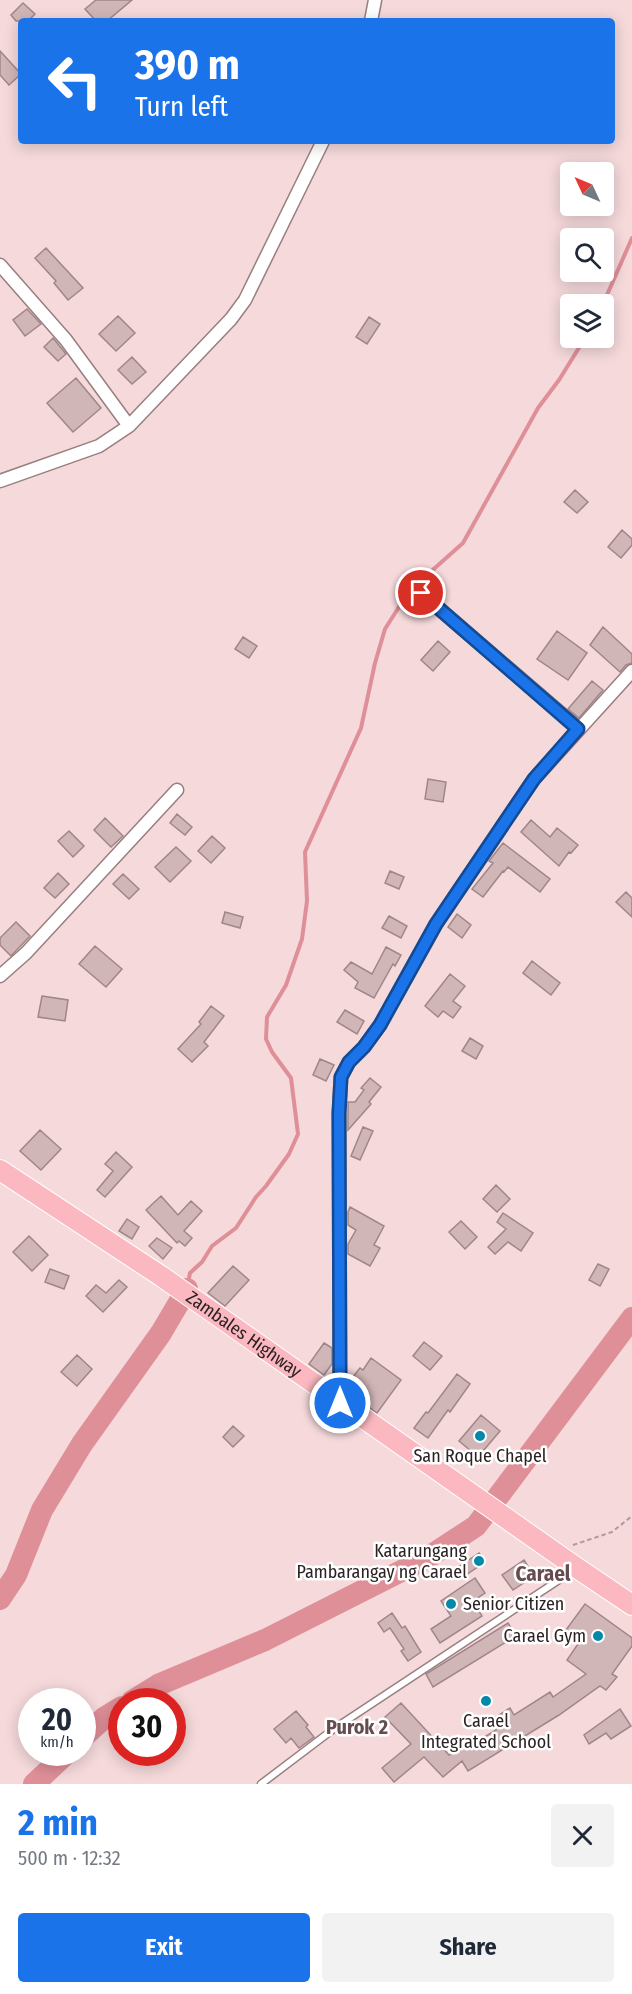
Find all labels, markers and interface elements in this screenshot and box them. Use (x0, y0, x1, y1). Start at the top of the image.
text: 390 m (135, 40, 240, 90)
icon: left (36, 42, 114, 120)
text: Turn left (135, 91, 228, 123)
north arrow (560, 162, 614, 216)
map controls (560, 162, 614, 348)
button: search (560, 228, 614, 282)
button: layers (560, 294, 614, 348)
pin (395, 567, 446, 618)
icon: arrive (404, 576, 437, 609)
street label: Zambales Highway (182, 1286, 306, 1382)
position arrow (308, 1371, 372, 1435)
marker: San Roque Chapel (473, 1429, 487, 1443)
place label: San Roque Chapel (413, 1445, 547, 1467)
place label: Katarungang Pambarangay ng Carael (297, 1540, 468, 1583)
marker: Katarungang Pambarangay ng Carael (472, 1554, 486, 1568)
district label: Carael (515, 1561, 571, 1587)
place label: Senior Citizen (463, 1593, 564, 1615)
marker: Senior Citizen (444, 1597, 458, 1611)
place label: Carael Gym (504, 1625, 586, 1647)
marker: Carael Gym (591, 1629, 605, 1643)
speed limit sign: 30 (108, 1688, 186, 1766)
marker: Carael Integrated School (479, 1694, 493, 1708)
text: 20 (42, 1702, 72, 1738)
place label: Carael Integrated School (421, 1710, 551, 1753)
district label: Purok 2 (326, 1715, 388, 1739)
text: km/h (40, 1733, 74, 1751)
text: 2 min (18, 1801, 98, 1845)
button: close (551, 1804, 614, 1867)
text: 500 m · 12:32 (18, 1846, 120, 1870)
button: Exit (18, 1913, 310, 1982)
button: Share (322, 1913, 614, 1982)

